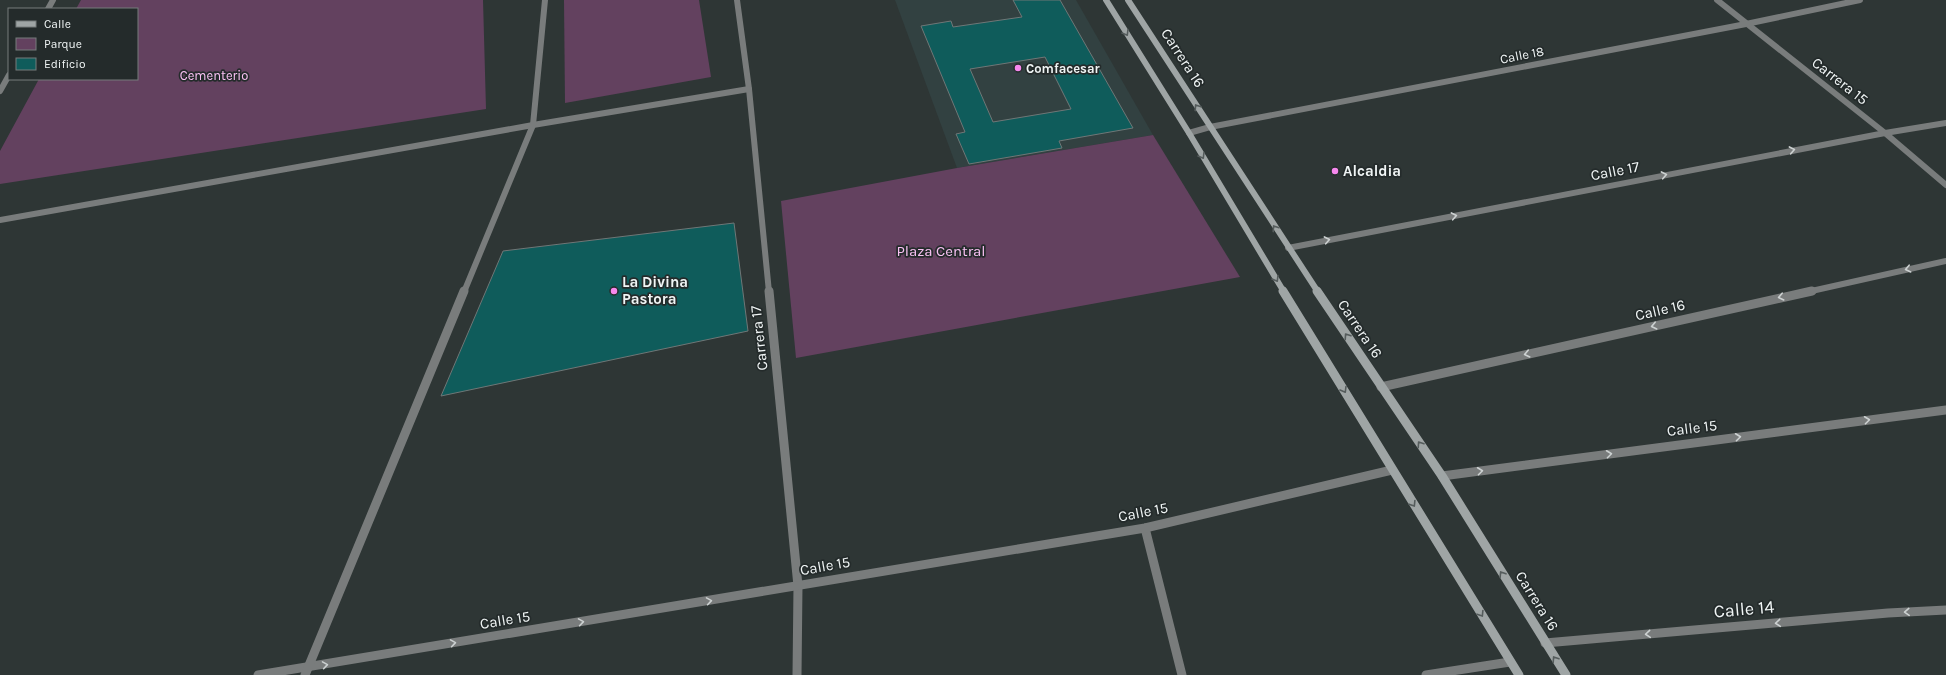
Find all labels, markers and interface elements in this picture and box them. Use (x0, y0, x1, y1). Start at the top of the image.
legend (8, 8, 138, 80)
text: Calle (44, 17, 71, 31)
street label: Carrera 16 (1157, 25, 1209, 91)
one-way arrow (1122, 29, 1129, 36)
text: Parque (44, 37, 82, 51)
street label: Calle 18 (1499, 43, 1545, 67)
street label: Carrera 15 (1808, 53, 1872, 109)
text: Edificio (44, 57, 85, 71)
place label: Comfacesar (1026, 61, 1101, 76)
marker: Comfacesar (1013, 63, 1023, 73)
park label: Cementerio (180, 68, 248, 83)
one-way arrow (1194, 104, 1202, 111)
one-way arrow (1789, 147, 1795, 155)
one-way arrow (1198, 151, 1205, 159)
street label: Calle 17 (1589, 157, 1641, 185)
place label: Alcaldia (1343, 162, 1401, 180)
marker: Alcaldia (1330, 166, 1340, 176)
one-way arrow (1661, 171, 1667, 180)
one-way arrow (1451, 212, 1457, 220)
one-way arrow (1273, 225, 1280, 232)
one-way arrow (1323, 237, 1330, 245)
park label: Plaza Central (896, 242, 986, 260)
one-way arrow (1905, 265, 1911, 273)
place label: La Divina Pastora (622, 273, 688, 308)
one-way arrow (1271, 275, 1279, 282)
marker: La Divina Pastora (609, 286, 619, 296)
one-way arrow (1778, 293, 1784, 301)
street label: Carrera 16 (1334, 296, 1386, 362)
street label: Calle 16 (1633, 296, 1687, 324)
street label: Carrera 17 (747, 305, 771, 371)
one-way arrow (1651, 321, 1657, 329)
one-way arrow (1344, 333, 1352, 340)
one-way arrow (1524, 349, 1530, 357)
one-way arrow (1339, 386, 1346, 393)
street label: Calle 15 (1666, 416, 1718, 440)
one-way arrow (1864, 416, 1870, 425)
one-way arrow (1735, 433, 1741, 442)
one-way arrow (1417, 441, 1425, 448)
one-way arrow (1606, 450, 1612, 459)
one-way arrow (1477, 467, 1483, 476)
street label: Calle 15 (1116, 498, 1170, 526)
one-way arrow (1408, 500, 1416, 507)
street label: Calle 15 (799, 553, 851, 579)
street label: Carrera 16 (1512, 568, 1562, 634)
one-way arrow (1500, 571, 1507, 578)
street label: Calle 14 (1713, 595, 1775, 623)
one-way arrow (706, 597, 712, 606)
street label: Calle 15 (479, 607, 531, 633)
one-way arrow (1904, 608, 1910, 616)
one-way arrow (1476, 610, 1483, 617)
one-way arrow (578, 618, 584, 627)
one-way arrow (1774, 618, 1781, 627)
one-way arrow (1645, 629, 1651, 638)
one-way arrow (450, 640, 456, 648)
one-way arrow (1552, 656, 1560, 663)
one-way arrow (321, 661, 328, 670)

